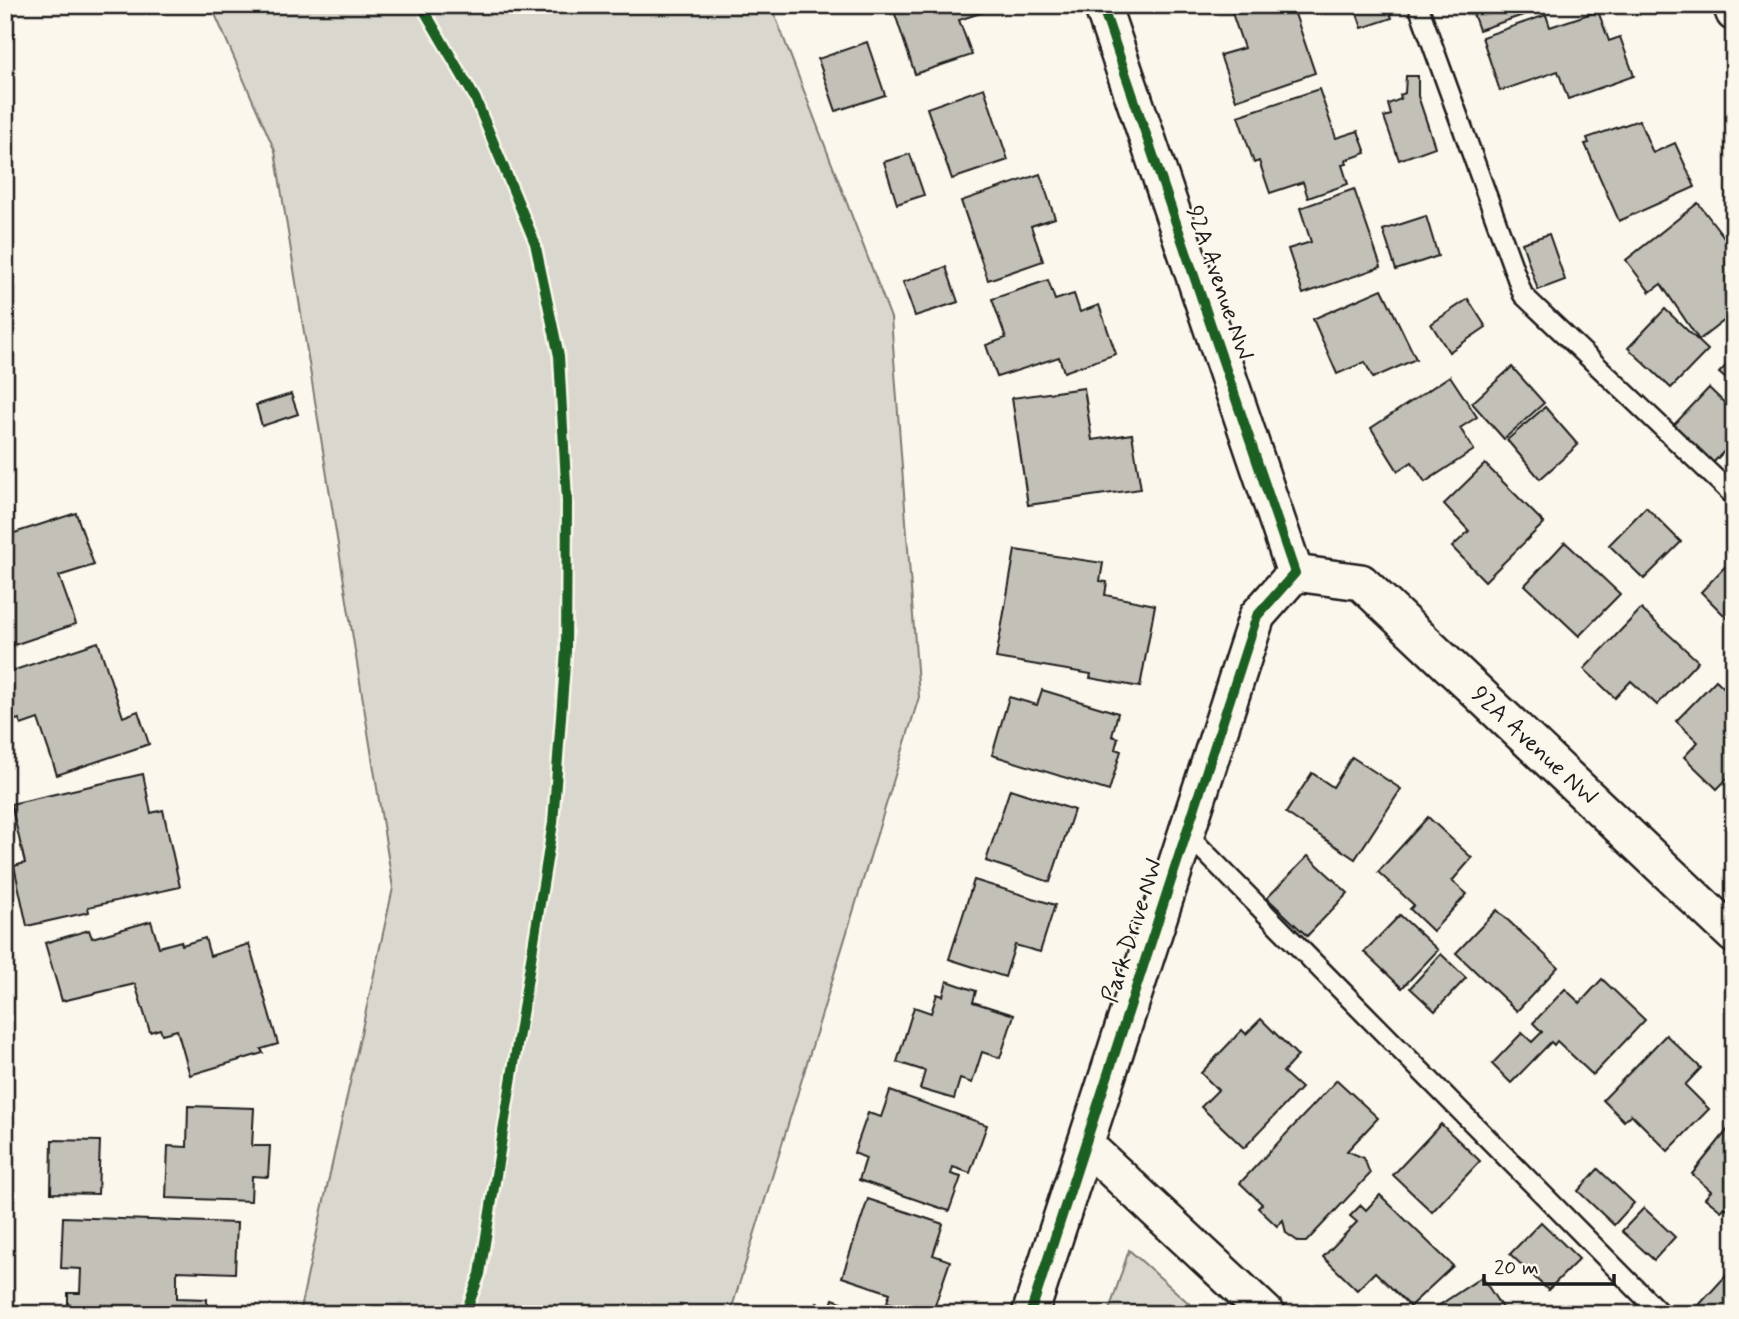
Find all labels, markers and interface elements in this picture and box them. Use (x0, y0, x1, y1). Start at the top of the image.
street label: 92A Avenue NW (1178, 202, 1260, 364)
street label: 92A Avenue NW (1464, 680, 1604, 812)
street label: Park Drive NW (1095, 855, 1171, 1007)
scale bar (1484, 1242, 1613, 1286)
text: 20 m (1494, 1254, 1539, 1282)

